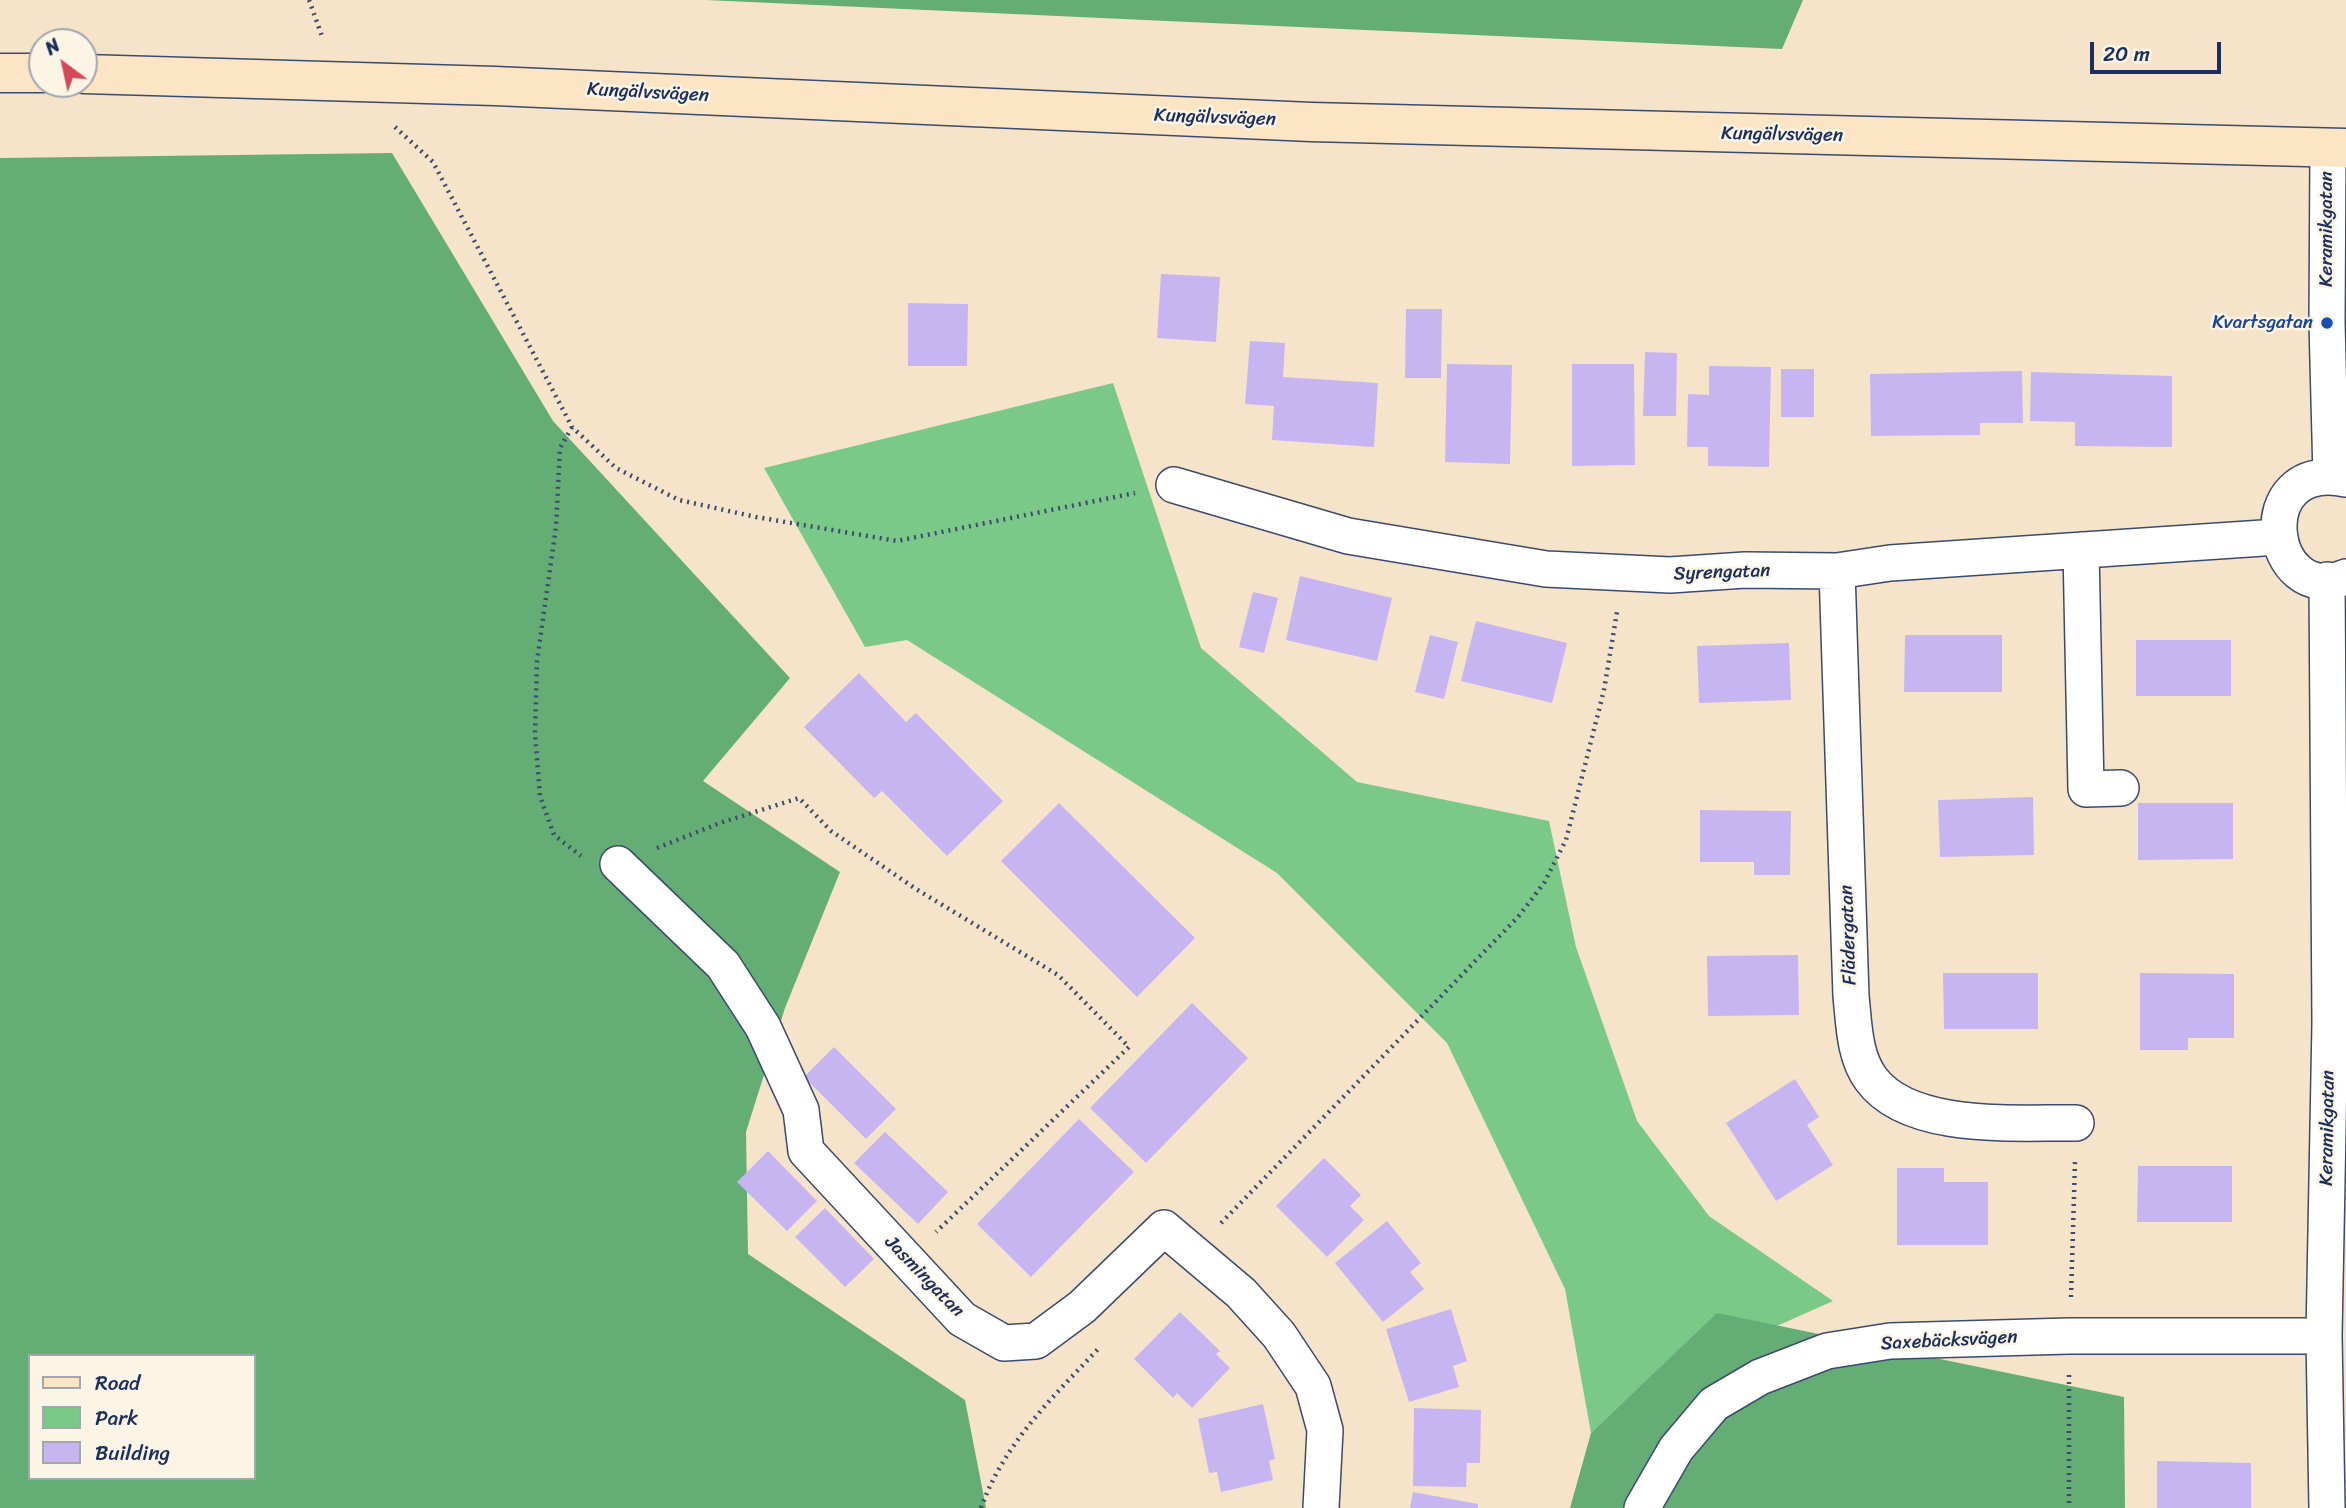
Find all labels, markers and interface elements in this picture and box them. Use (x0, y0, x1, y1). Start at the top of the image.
north arrow (28, 28, 98, 98)
scale bar (2094, 28, 2225, 72)
text: N (38, 29, 67, 64)
text: 20 m (2103, 35, 2150, 73)
street label: Kungälvsvägen (586, 78, 710, 108)
street label: Kungälvsvägen (1154, 104, 1276, 132)
street label: Kungälvsvägen (1721, 123, 1843, 147)
street label: Keramikgatan (2316, 171, 2338, 287)
place label: Kvartsgatan (2212, 312, 2313, 334)
marker: Kvartsgatan (2319, 315, 2335, 331)
street label: Syrengatan (1673, 560, 1771, 586)
street label: Flädergatan (1836, 885, 1862, 985)
street label: Keramikgatan (2316, 1070, 2340, 1186)
street label: Jasmingatan (879, 1231, 969, 1323)
street label: Saxebäcksvägen (1880, 1326, 2018, 1356)
legend (28, 1354, 256, 1480)
text: Road (95, 1364, 140, 1402)
text: Park (95, 1399, 138, 1437)
text: Building (95, 1434, 170, 1472)

